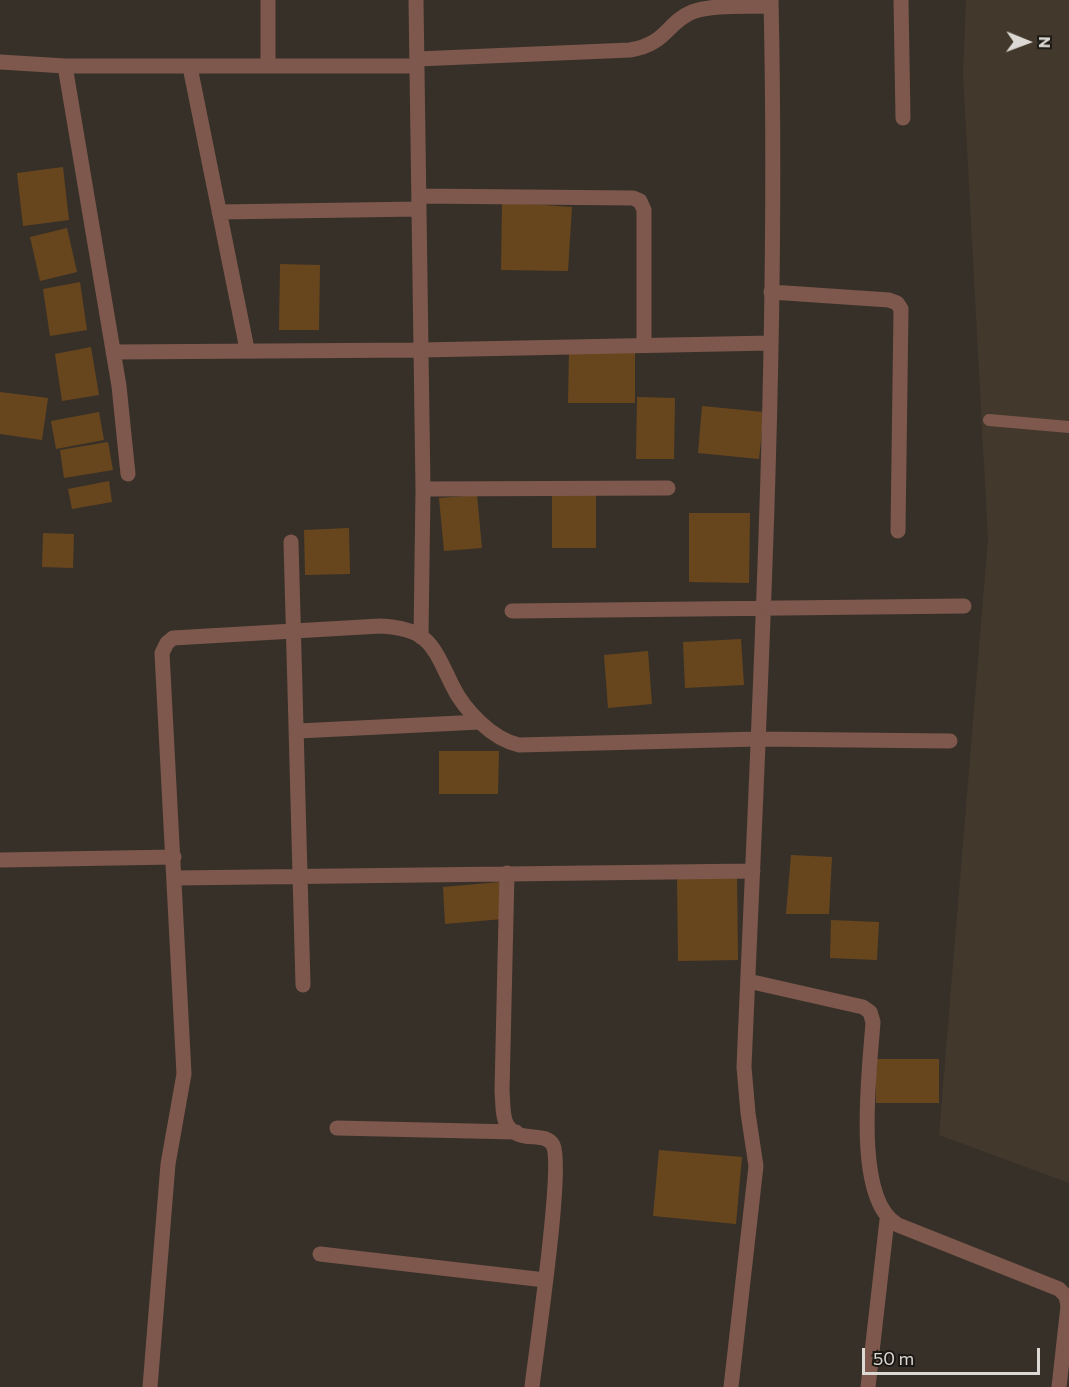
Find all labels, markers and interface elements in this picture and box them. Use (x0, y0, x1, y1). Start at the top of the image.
north arrow (997, 12, 1057, 72)
text: N (1036, 36, 1055, 48)
scale bar (865, 1336, 1044, 1374)
text: 50 m (873, 1347, 914, 1369)

